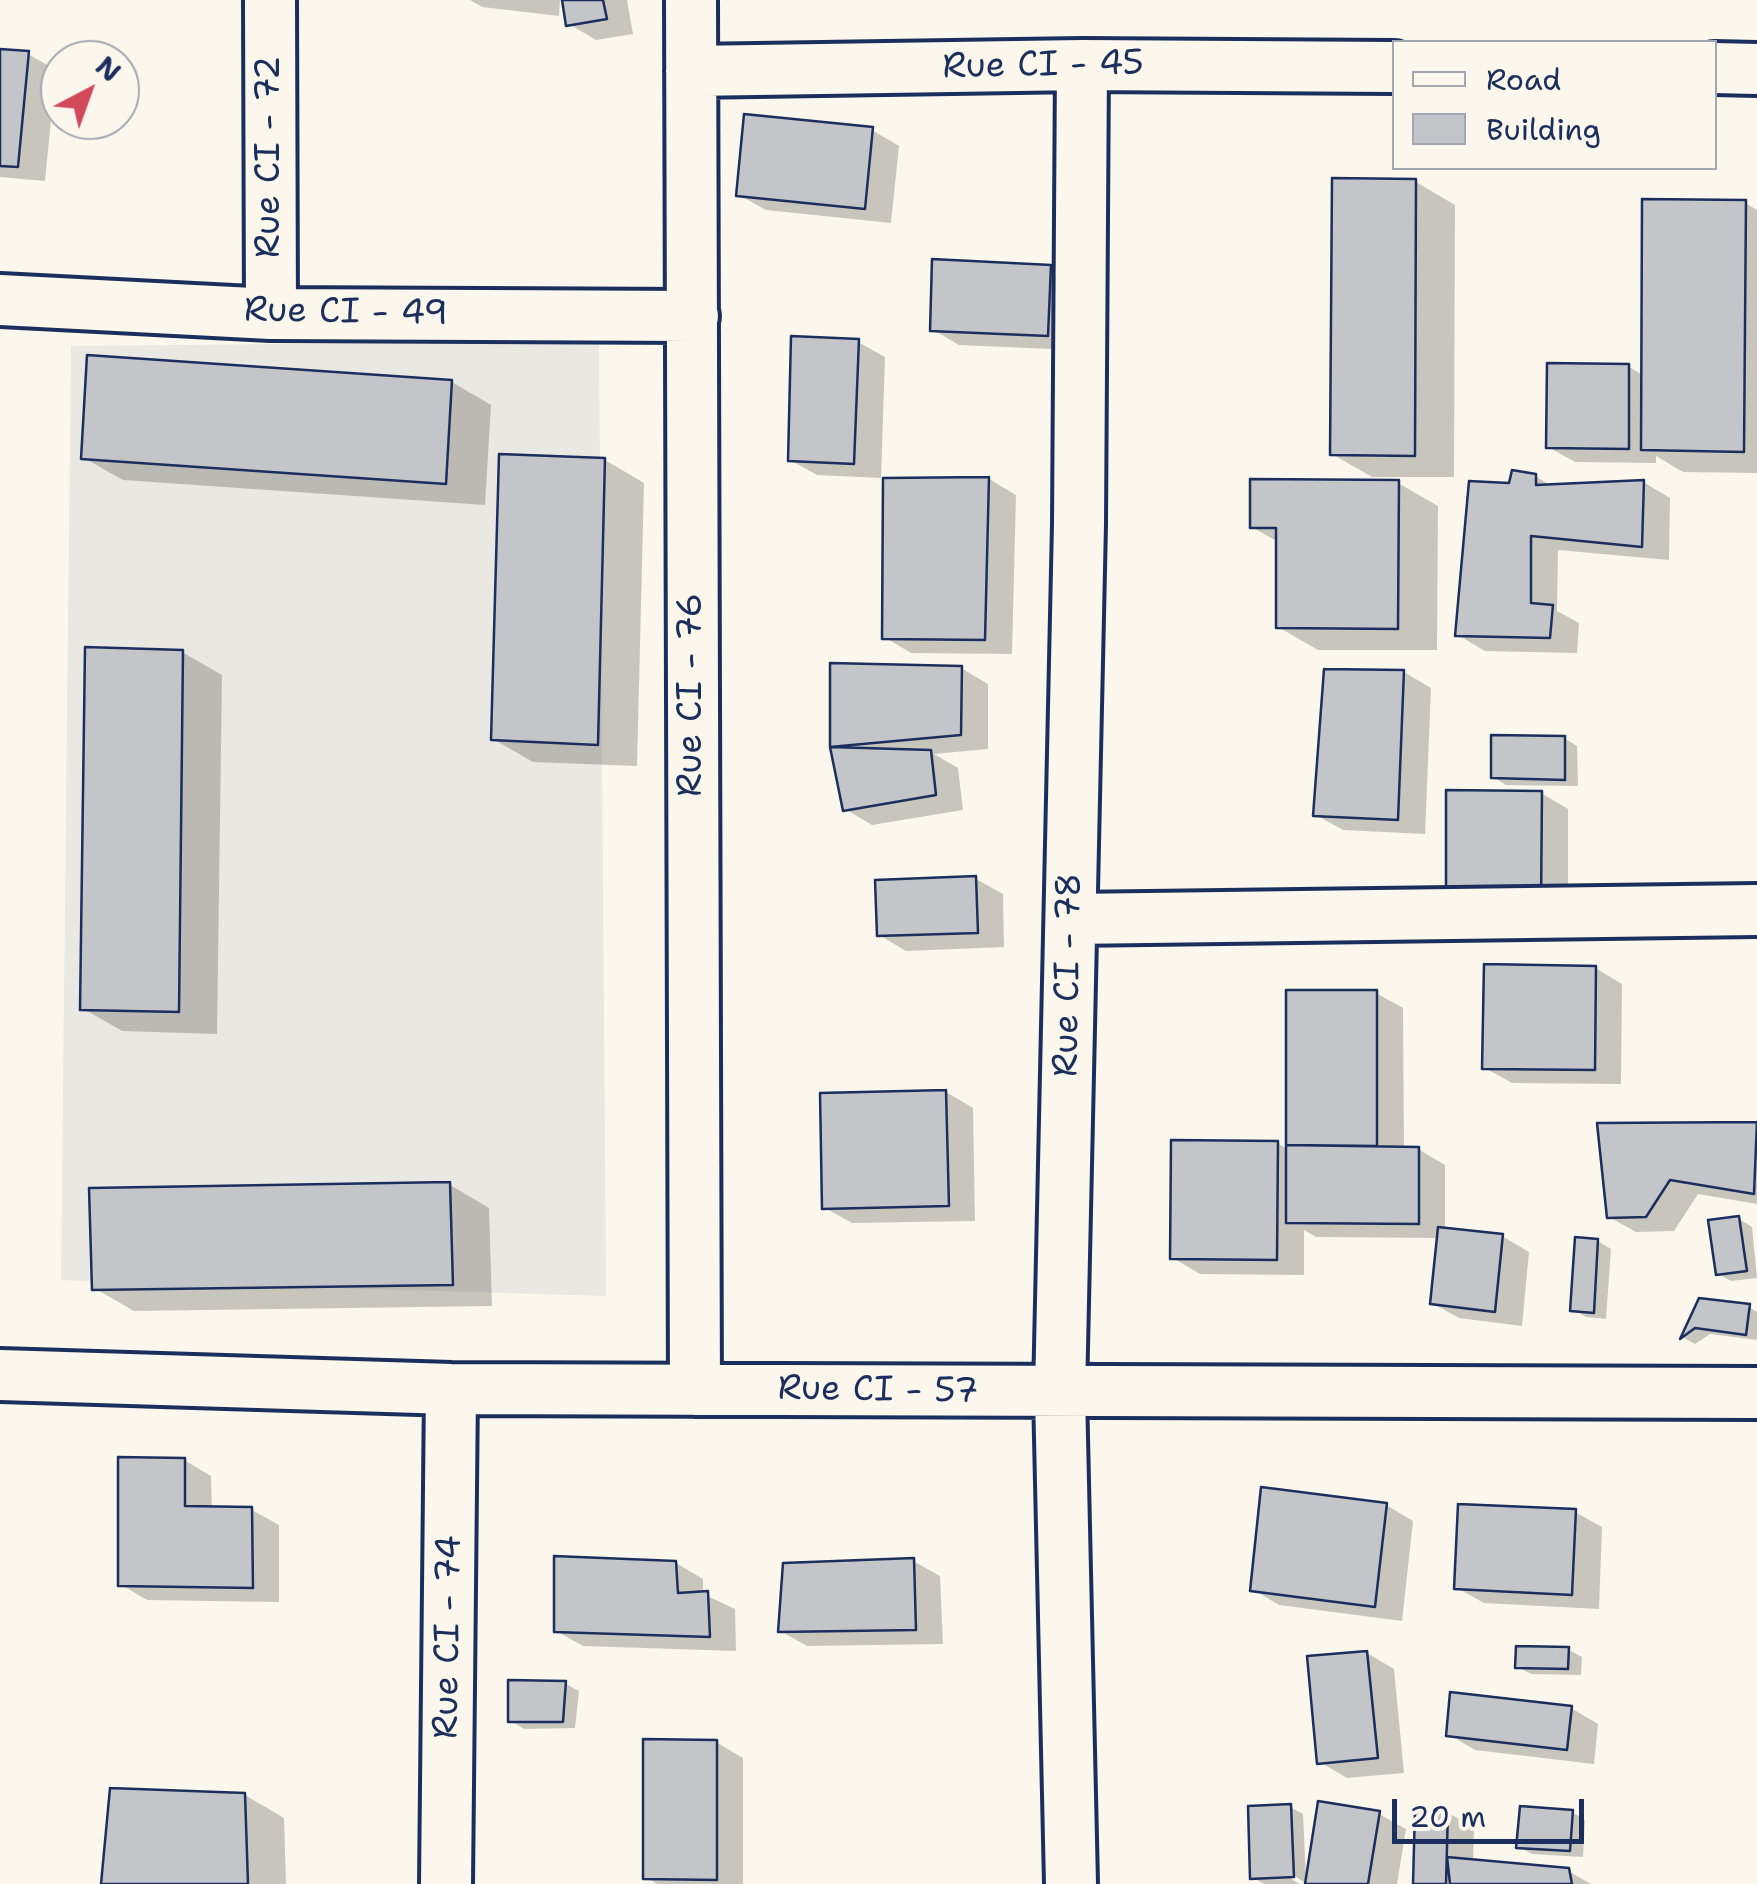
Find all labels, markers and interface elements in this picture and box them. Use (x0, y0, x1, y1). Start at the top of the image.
north arrow (40, 40, 140, 140)
legend (1392, 40, 1717, 170)
street label: Rue CI - 45 (942, 43, 1144, 89)
text: N (88, 47, 129, 90)
street label: Rue CI - 72 (249, 56, 291, 258)
text: Road (1486, 59, 1561, 100)
text: Building (1486, 109, 1601, 150)
street label: Rue CI - 49 (244, 290, 448, 336)
street label: Rue CI - 76 (671, 593, 713, 797)
street label: Rue CI - 78 (1046, 873, 1092, 1077)
street label: Rue CI - 57 (777, 1368, 979, 1414)
street label: Rue CI - 74 (426, 1535, 472, 1739)
scale bar (1397, 1779, 1590, 1841)
text: 20 m (1409, 1796, 1486, 1837)

